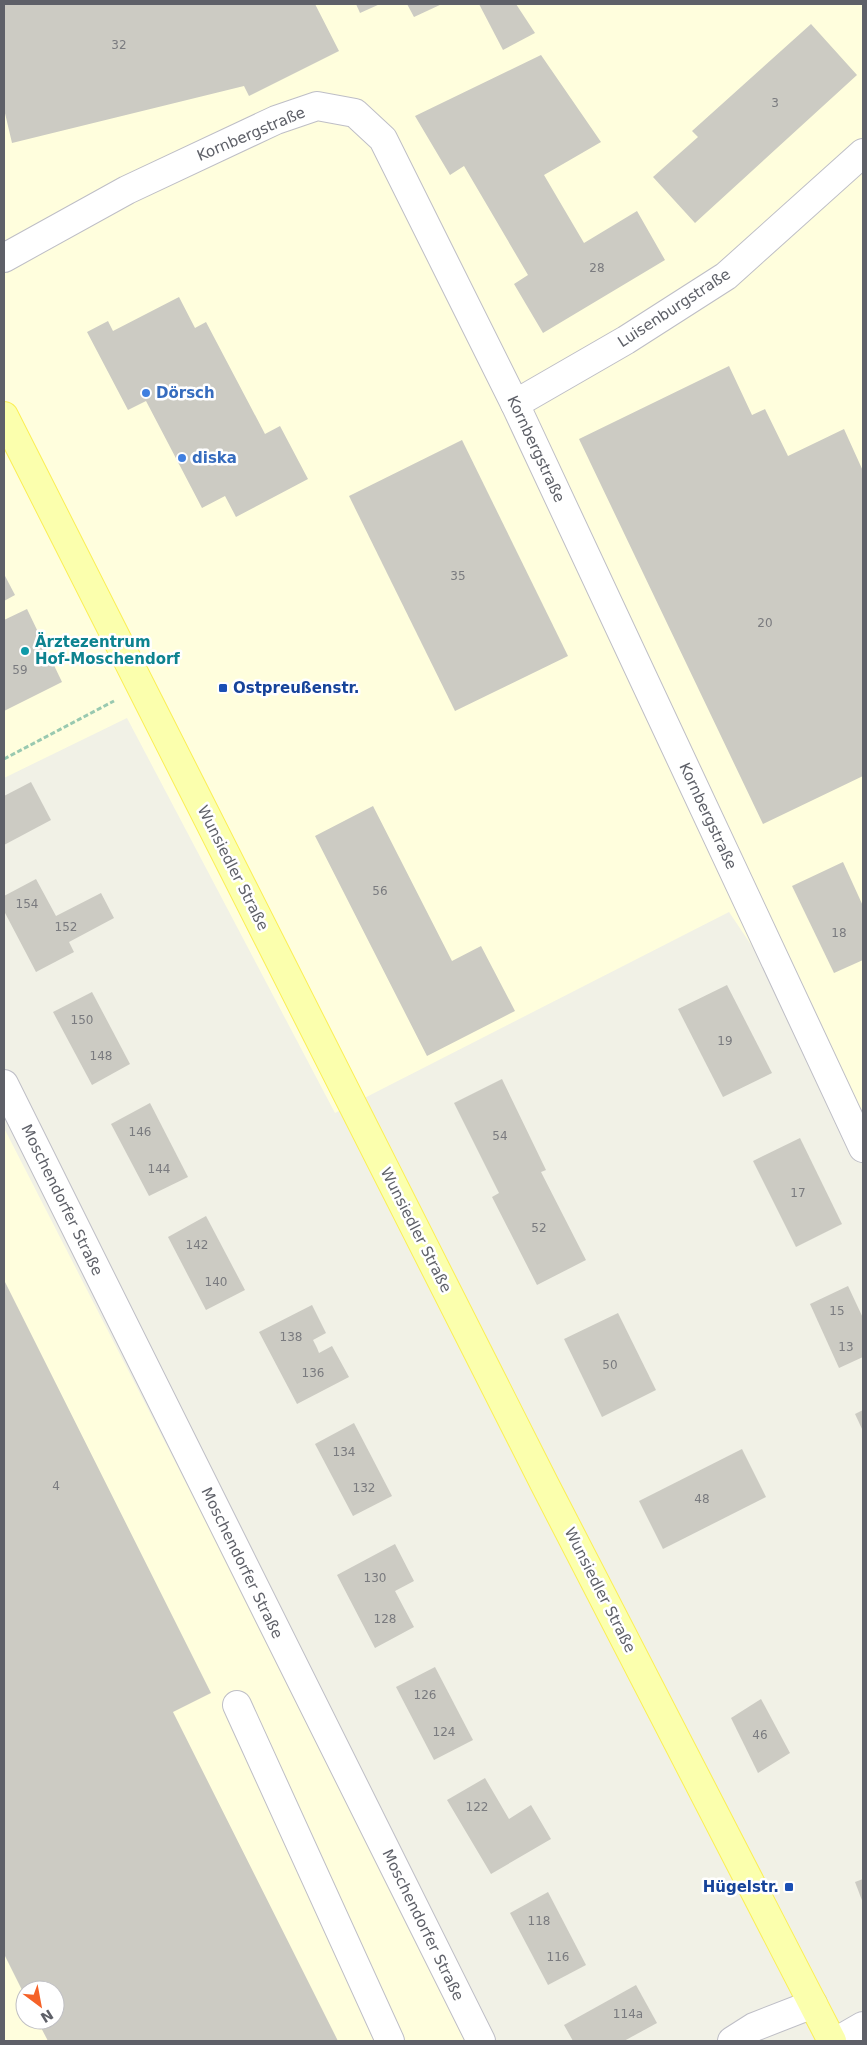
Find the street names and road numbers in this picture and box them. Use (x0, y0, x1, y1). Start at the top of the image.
street label: Kornbergstraße (194, 103, 308, 165)
street label: Luisenburgstraße (614, 265, 734, 351)
street label: Kornbergstraße (503, 393, 569, 505)
street label: Kornbergstraße (675, 760, 741, 872)
street label: Wunsiedler Straße (194, 803, 272, 933)
street label: Moschendorfer Straße (17, 1121, 107, 1279)
street label: Wunsiedler Straße (377, 1165, 455, 1295)
street label: Moschendorfer Straße (197, 1484, 287, 1642)
street label: Wunsiedler Straße (561, 1525, 639, 1655)
street label: Moschendorfer Straße (378, 1846, 468, 2004)

